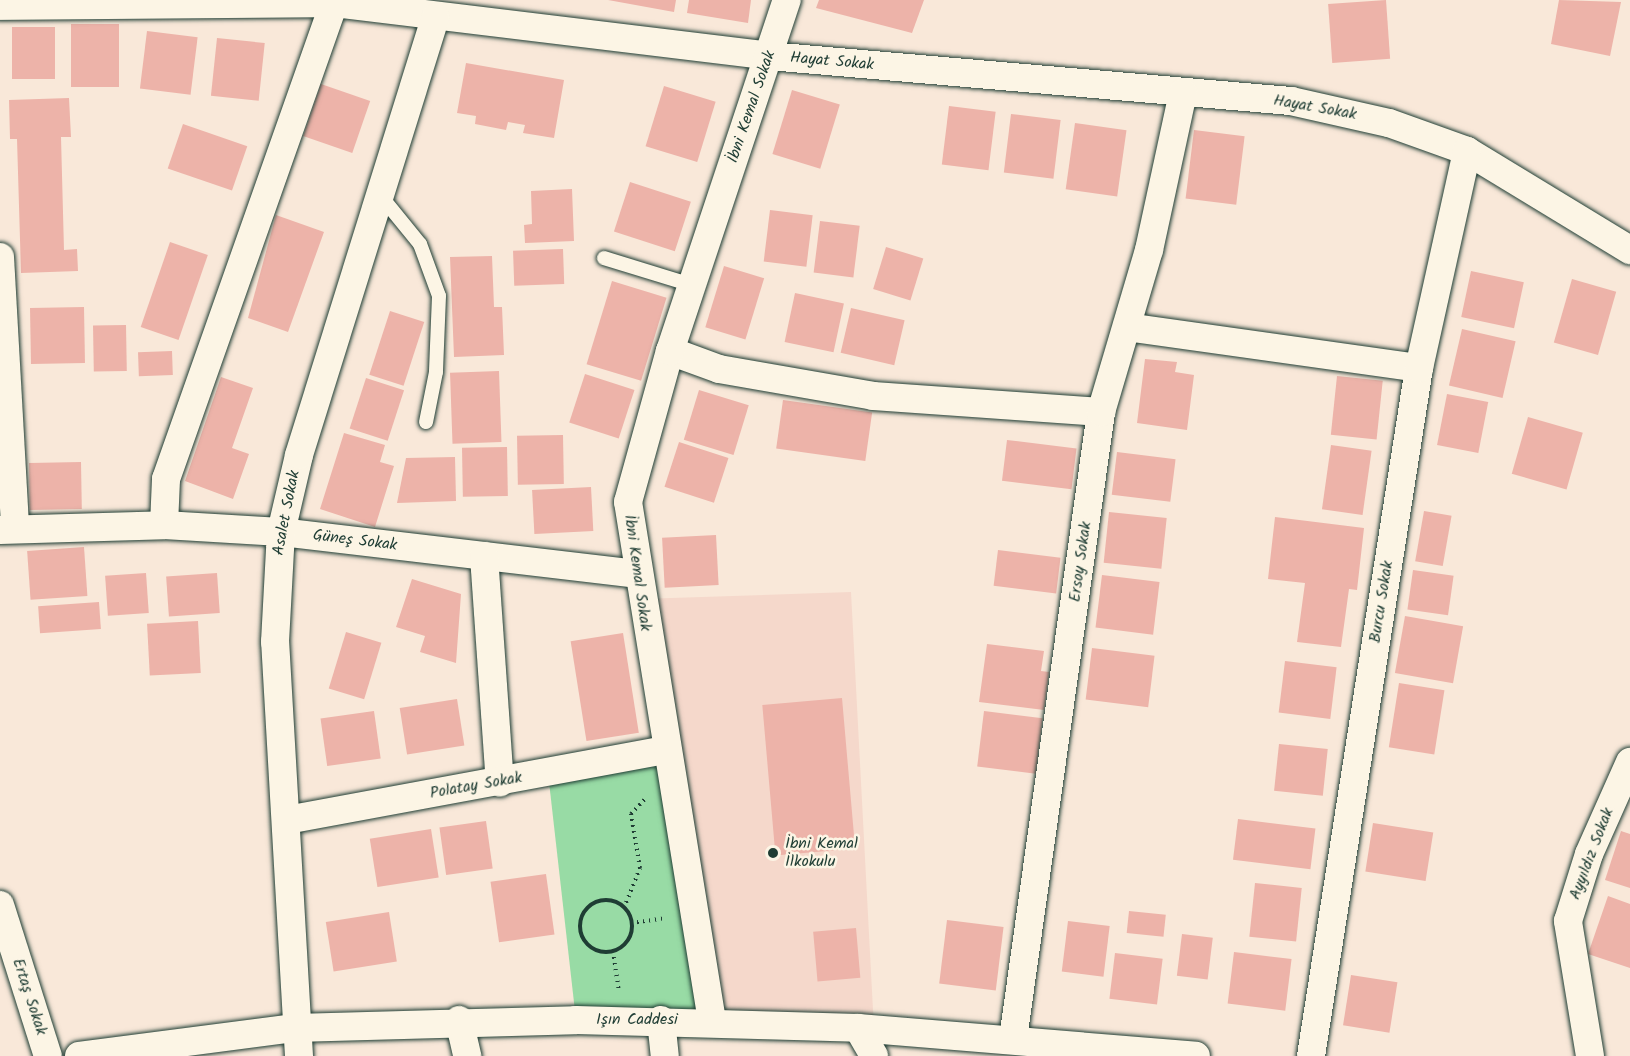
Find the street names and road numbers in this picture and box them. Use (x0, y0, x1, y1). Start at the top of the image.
street label: İbni Kemal Sokak (724, 48, 780, 166)
street label: Hayat Sokak (789, 49, 875, 75)
street label: Hayat Sokak (1272, 91, 1358, 125)
street label: Asalet Sokak (269, 469, 305, 557)
street label: İbni Kemal Sokak (619, 513, 655, 633)
street label: Ersoy Sokak (1066, 521, 1096, 603)
street label: Güneş Sokak (312, 526, 398, 556)
street label: Burcu Sokak (1366, 560, 1398, 644)
street label: Polatay Sokak (428, 768, 524, 804)
street label: Ayyıldız Sokak (1566, 805, 1618, 903)
street label: Ertaş Sokak (8, 956, 50, 1038)
street label: Işın Caddesi (596, 1010, 678, 1030)

